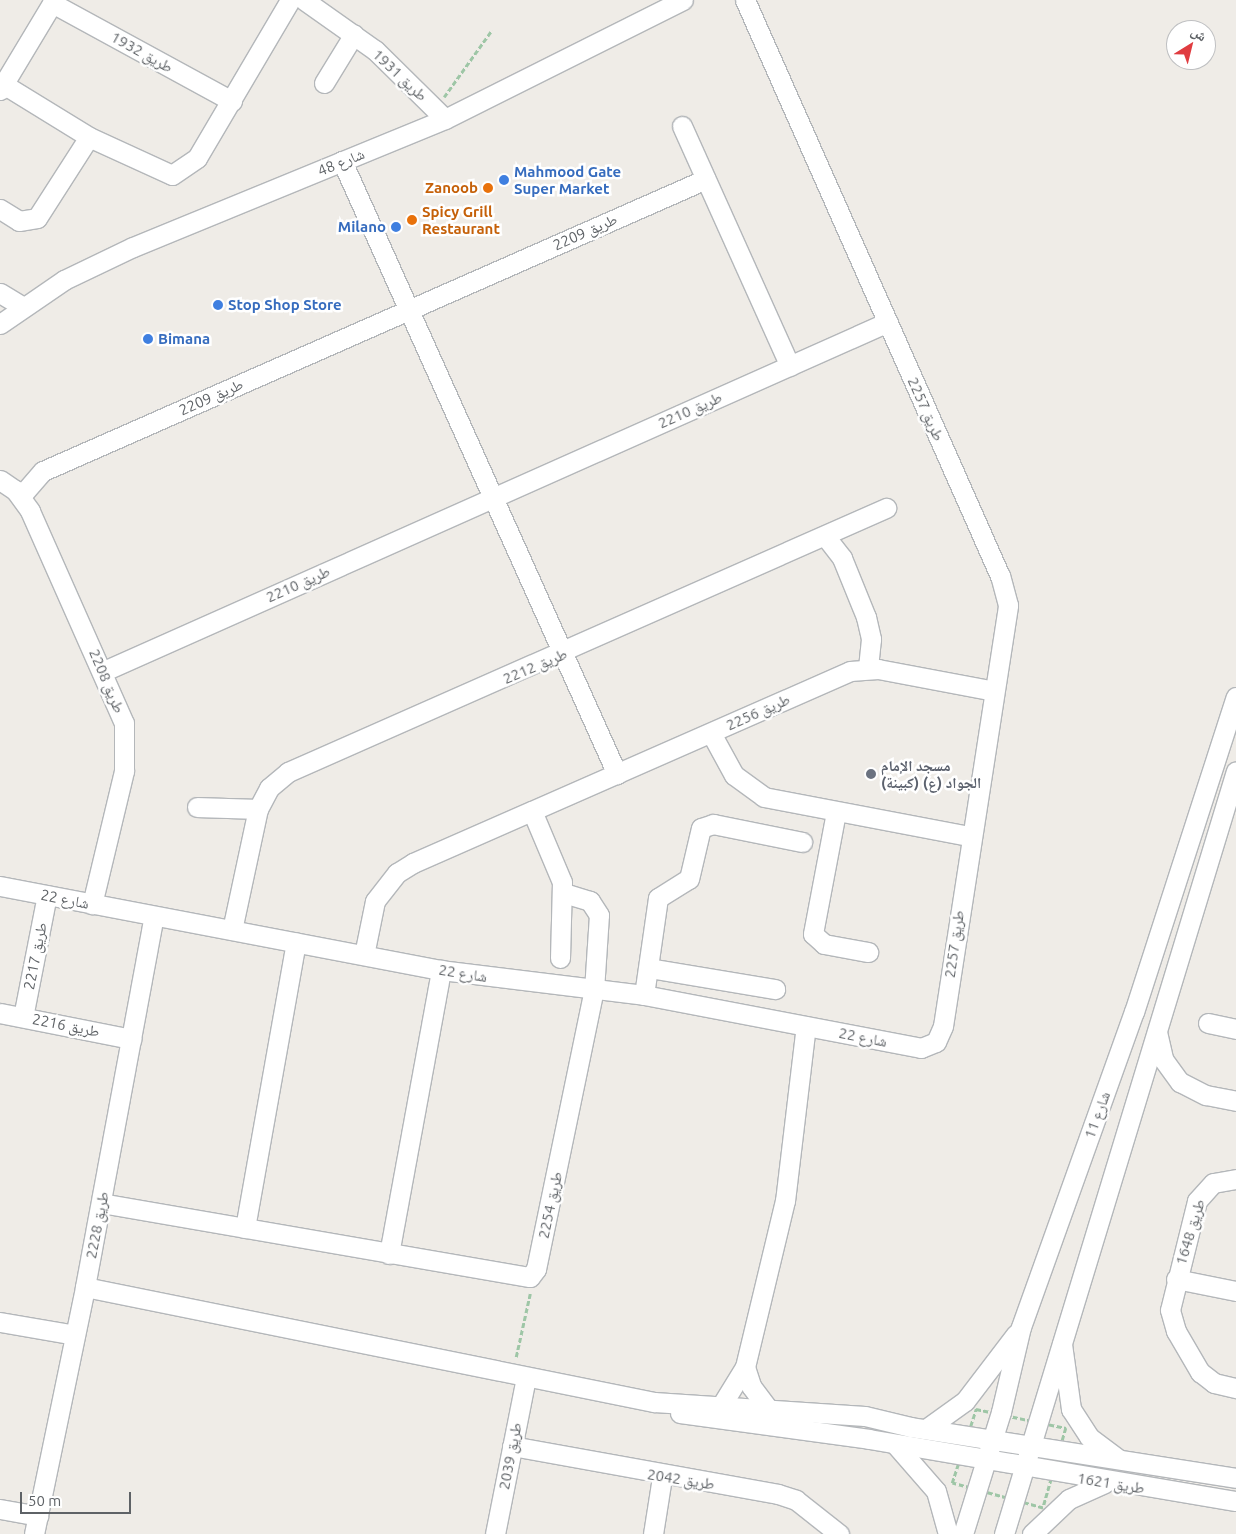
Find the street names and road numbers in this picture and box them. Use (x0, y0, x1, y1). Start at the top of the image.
street label: طريق 1932 (108, 28, 176, 76)
street label: طريق 1931 (369, 45, 431, 105)
street label: شارع 48 (315, 145, 367, 179)
street label: طريق 2209 (550, 210, 620, 254)
street label: طريق 2257 (904, 374, 948, 444)
street label: طريق 2209 (176, 375, 246, 419)
street label: طريق 2210 (655, 388, 725, 432)
street label: طريق 2210 (263, 562, 333, 606)
street label: طريق 2212 (500, 644, 570, 688)
street label: طريق 2208 (85, 646, 129, 716)
street label: طريق 2256 (723, 690, 793, 734)
street label: شارع 22 (39, 886, 91, 912)
street label: طريق 2257 (940, 909, 968, 979)
street label: طريق 2217 (20, 921, 50, 991)
street label: شارع 22 (437, 960, 489, 986)
street label: طريق 2216 (31, 1010, 101, 1040)
street label: شارع 22 (837, 1024, 889, 1050)
street label: شارع 11 (1080, 1089, 1114, 1141)
street label: طريق 2254 (534, 1170, 566, 1240)
street label: طريق 2228 (82, 1190, 112, 1260)
street label: طريق 1648 (1171, 1197, 1209, 1267)
street label: طريق 2039 (495, 1421, 525, 1491)
street label: طريق 2042 (646, 1465, 716, 1493)
street label: طريق 1621 (1076, 1469, 1146, 1497)

